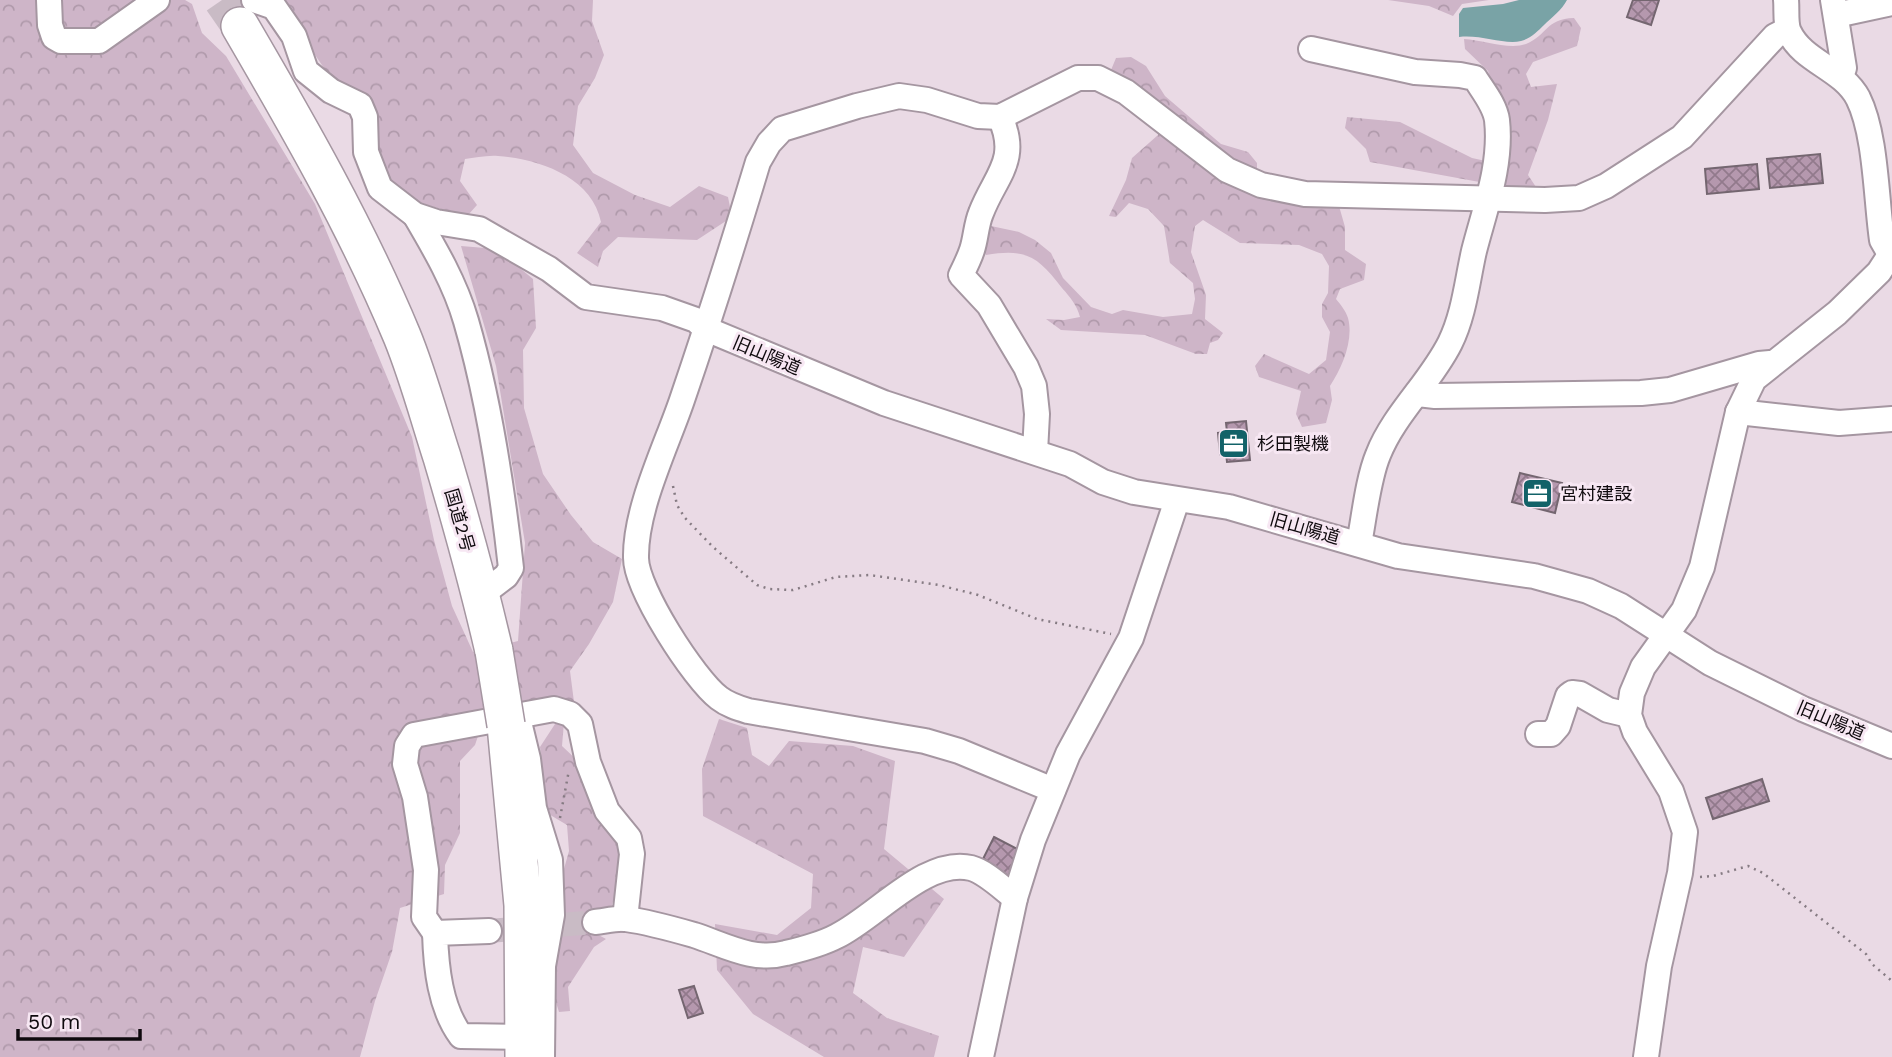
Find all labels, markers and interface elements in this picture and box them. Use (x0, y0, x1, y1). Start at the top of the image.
street label: 旧山陽道 (730, 331, 804, 379)
office icon: 杉田製機 (1217, 426, 1251, 460)
place label: 杉田製機 (1257, 433, 1329, 454)
office icon: 宮村建設 (1520, 476, 1554, 510)
place label: 宮村建設 (1560, 483, 1632, 504)
street label: 国道2号 (441, 486, 479, 554)
street label: 旧山陽道 (1268, 508, 1342, 548)
street label: 旧山陽道 (1794, 696, 1868, 744)
scale bar (18, 998, 140, 1042)
text: 50 m (28, 1009, 80, 1034)

